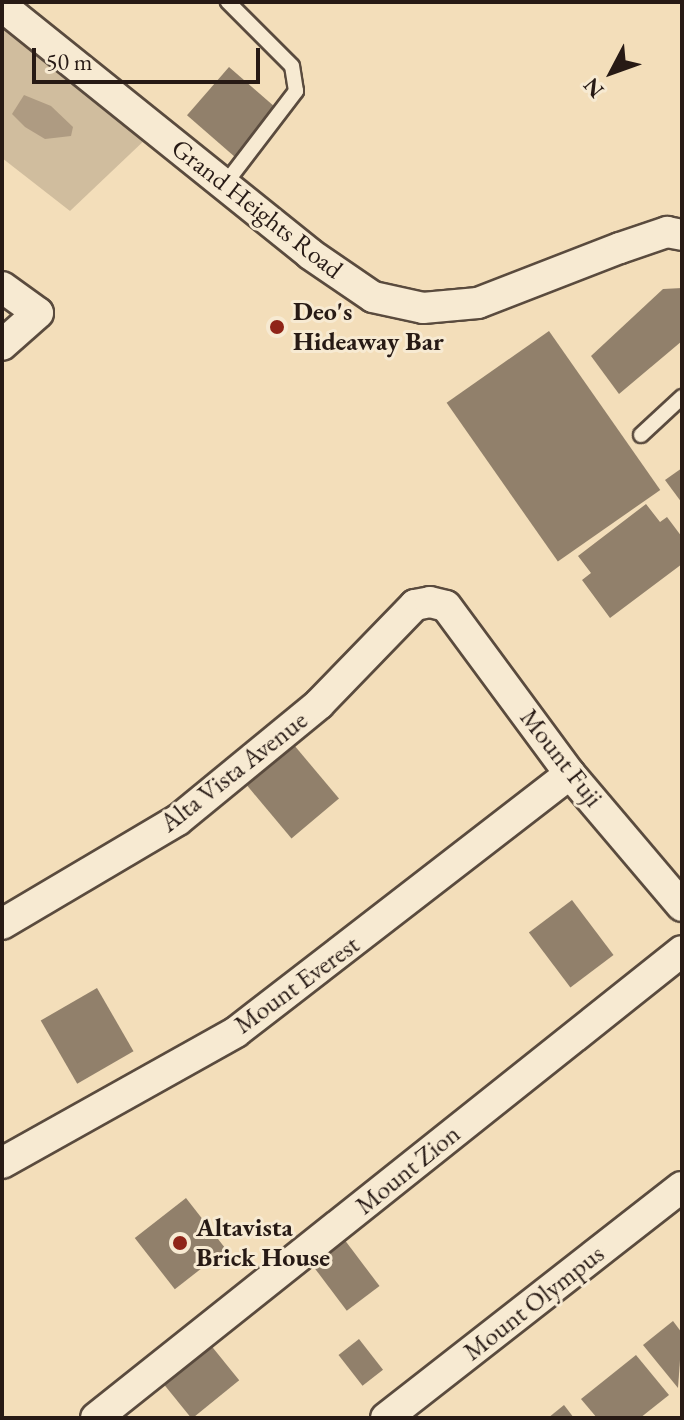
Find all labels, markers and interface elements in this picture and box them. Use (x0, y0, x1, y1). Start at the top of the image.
scale bar (36, 32, 264, 82)
north arrow (572, 32, 652, 112)
text: 50 m (46, 46, 93, 77)
text: N (577, 72, 610, 104)
street label: Grand Heights Road (165, 133, 349, 285)
place label: Deo's Hideaway Bar (293, 296, 444, 358)
marker: Deo's Hideaway Bar (268, 318, 286, 336)
street label: Mount Fuji (513, 703, 609, 813)
street label: Alta Vista Avenue (154, 705, 314, 839)
street label: Mount Everest (228, 929, 366, 1041)
street label: Mount Zion (350, 1118, 466, 1222)
place label: Altavista Brick House (196, 1212, 330, 1274)
marker: Altavista Brick House (171, 1234, 189, 1252)
street label: Mount Olympus (457, 1238, 611, 1368)

